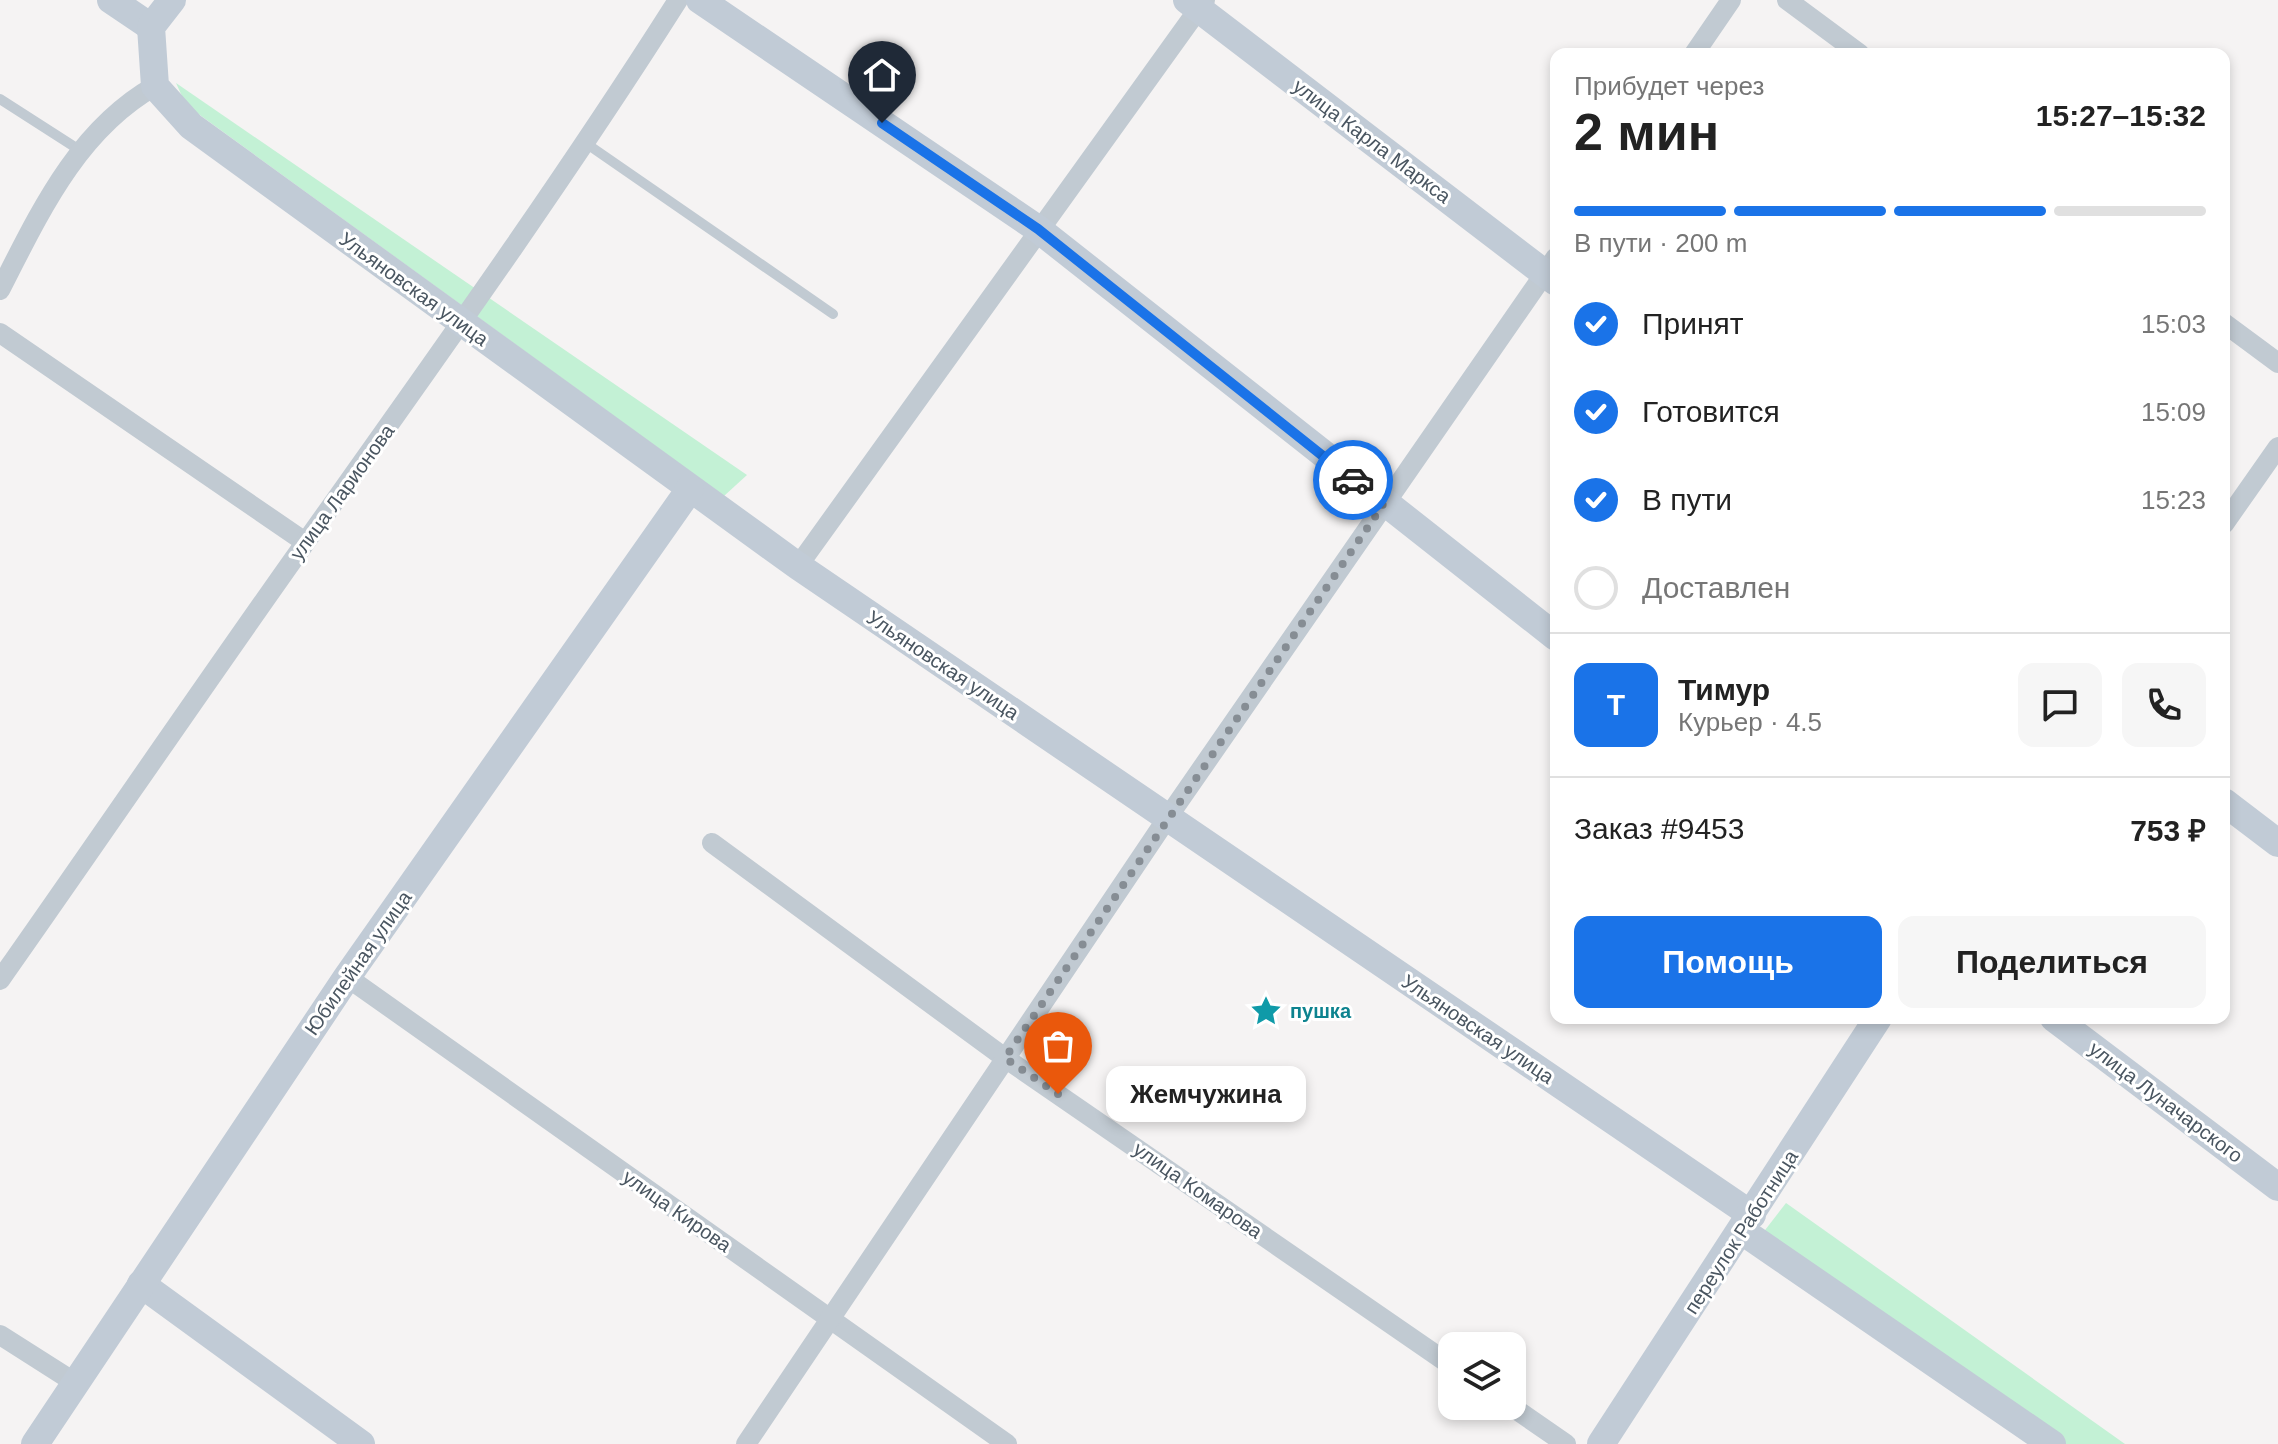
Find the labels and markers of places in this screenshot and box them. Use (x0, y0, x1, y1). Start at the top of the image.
pin (848, 41, 916, 123)
place icon: пушка (1249, 994, 1283, 1028)
place label: пушка (1290, 1000, 1352, 1022)
pin (1024, 1012, 1092, 1094)
callout: Жемчужина (1106, 1066, 1306, 1122)

